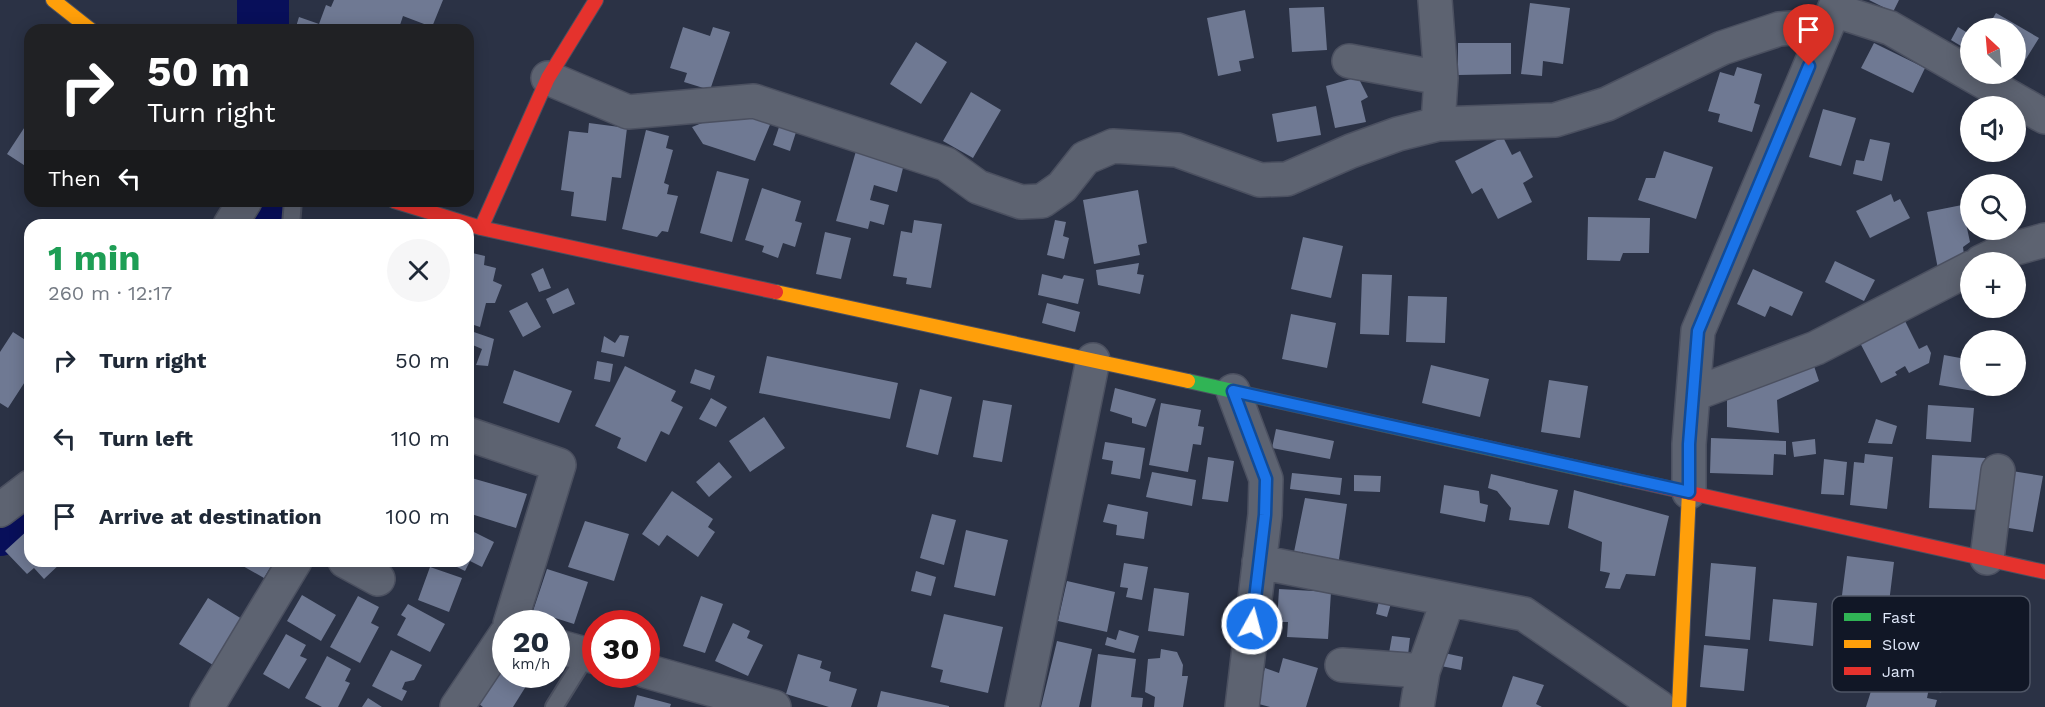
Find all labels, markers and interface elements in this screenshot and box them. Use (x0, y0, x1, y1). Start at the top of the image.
pin (1783, 4, 1834, 66)
icon: arrive (1792, 13, 1825, 46)
north arrow (1960, 18, 2026, 84)
map controls (1960, 18, 2026, 396)
text: 50 m (147, 47, 250, 96)
icon: right (48, 48, 126, 126)
button: sound (1960, 96, 2026, 162)
text: Turn right (147, 97, 276, 129)
icon: left (113, 162, 146, 195)
text: Then (48, 166, 101, 191)
button: search (1960, 174, 2026, 240)
text: 1 min (48, 237, 140, 279)
button: close (387, 239, 450, 302)
button: + (1960, 252, 2026, 318)
text: 260 m · 12:17 (48, 281, 172, 305)
button: − (1960, 330, 2026, 396)
icon: right (48, 344, 81, 377)
text: Turn right (99, 348, 206, 373)
text: 50 m (395, 348, 450, 373)
icon: left (48, 422, 81, 455)
text: Turn left (99, 426, 193, 451)
text: 110 m (391, 426, 450, 451)
icon: arrive (48, 500, 81, 533)
text: Arrive at destination (99, 504, 322, 529)
text: 100 m (386, 504, 450, 529)
position arrow (1220, 592, 1284, 656)
legend (1832, 596, 2030, 692)
text: Fast (1882, 608, 1915, 627)
speed limit sign: 30 (582, 610, 660, 688)
text: 20 (512, 624, 550, 659)
text: Slow (1882, 635, 1920, 654)
text: km/h (512, 655, 550, 673)
text: Jam (1882, 662, 1915, 681)

